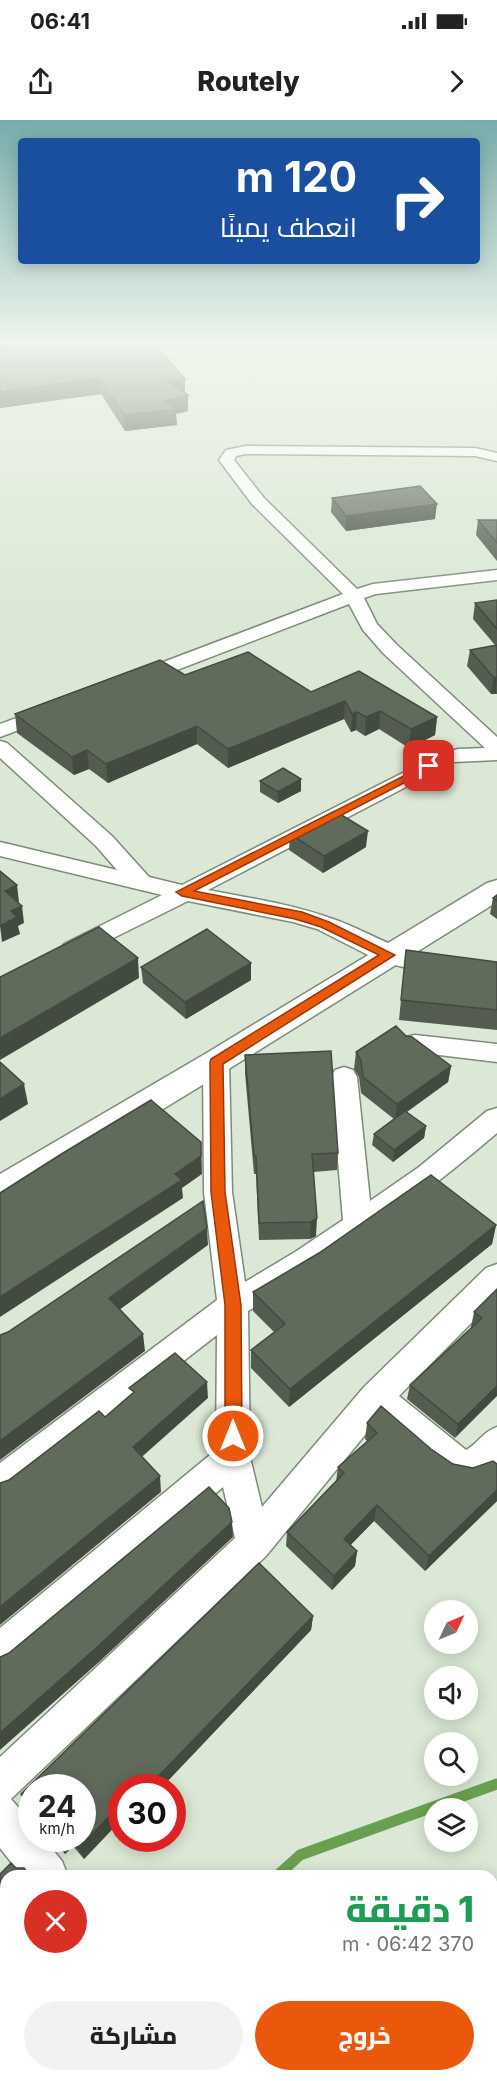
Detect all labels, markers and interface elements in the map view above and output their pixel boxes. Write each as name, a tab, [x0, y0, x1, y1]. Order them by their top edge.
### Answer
text: 06:41	[30, 8, 90, 34]
icon: share	[24, 65, 57, 98]
text: Routely	[197, 65, 300, 98]
icon: forward	[440, 65, 473, 98]
text: 120 m	[236, 151, 357, 202]
icon: right	[378, 162, 456, 240]
text: انعطف يمينًا	[220, 211, 357, 244]
pin	[403, 740, 454, 791]
icon: arrive	[412, 749, 445, 782]
position arrow	[201, 1404, 265, 1468]
north arrow	[424, 1600, 478, 1654]
map controls	[424, 1600, 478, 1852]
button: sound	[424, 1666, 478, 1720]
button: search	[424, 1732, 478, 1786]
speed limit sign: 30	[108, 1774, 186, 1852]
text: 24	[38, 1788, 76, 1824]
button: layers	[424, 1798, 478, 1852]
text: km/h	[39, 1819, 75, 1838]
text: 1 دقيقة	[346, 1887, 474, 1931]
button: close	[24, 1890, 87, 1953]
text: 370 m · 06:42	[342, 1932, 474, 1956]
button: مشاركة	[24, 2001, 243, 2070]
button: خروج	[255, 2001, 474, 2070]

